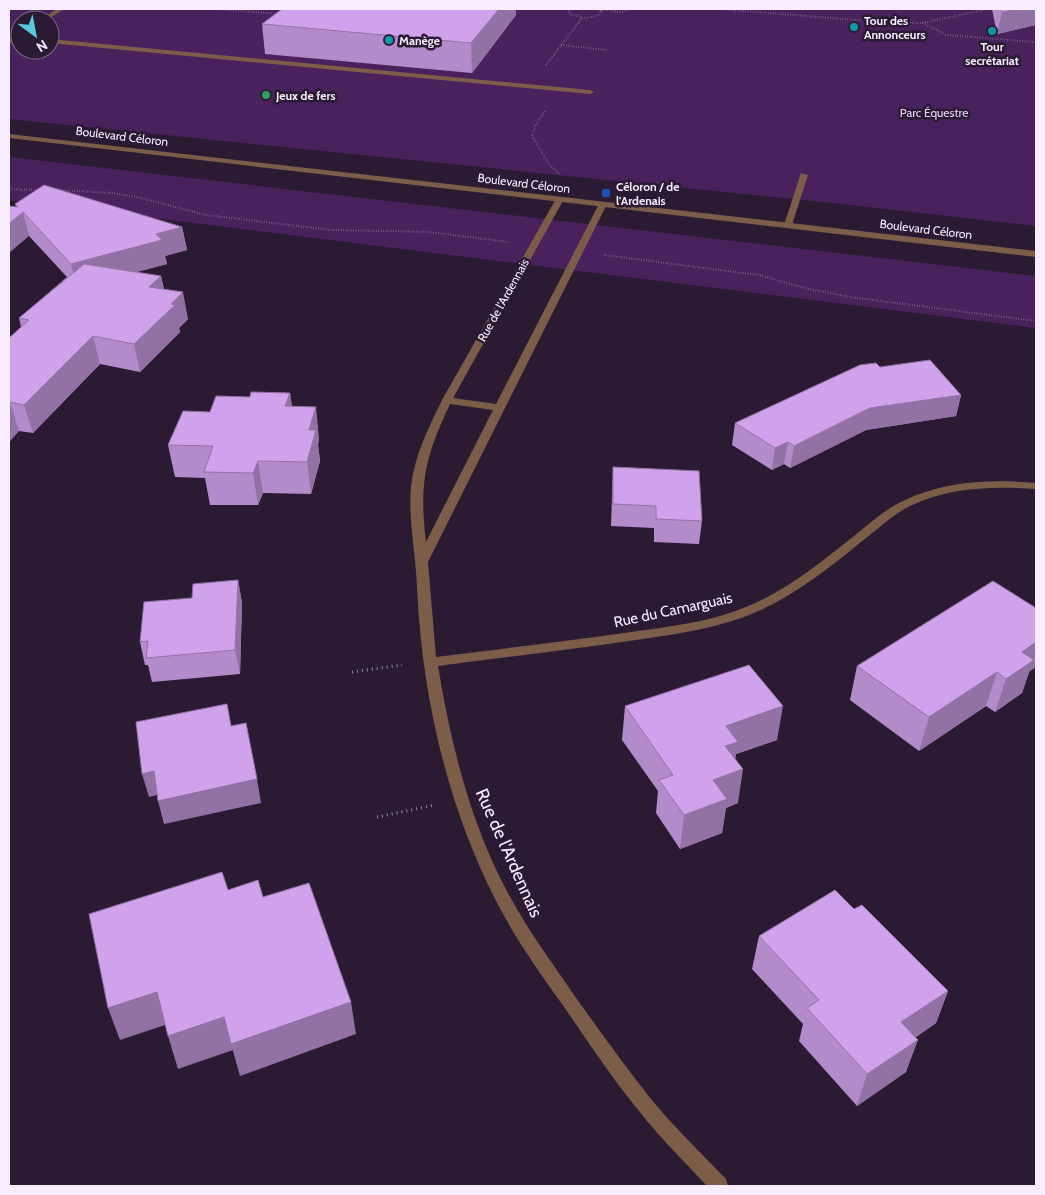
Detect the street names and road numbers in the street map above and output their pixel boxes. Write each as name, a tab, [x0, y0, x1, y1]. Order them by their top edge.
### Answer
street label: Boulevard Céloron	[75, 123, 169, 149]
street label: Boulevard Céloron	[477, 170, 571, 196]
street label: Boulevard Céloron	[879, 216, 973, 242]
street label: Rue de l'Ardennais	[474, 256, 532, 344]
street label: Rue du Camarguais	[612, 589, 734, 631]
street label: Rue de l'Ardennais	[471, 785, 547, 921]

